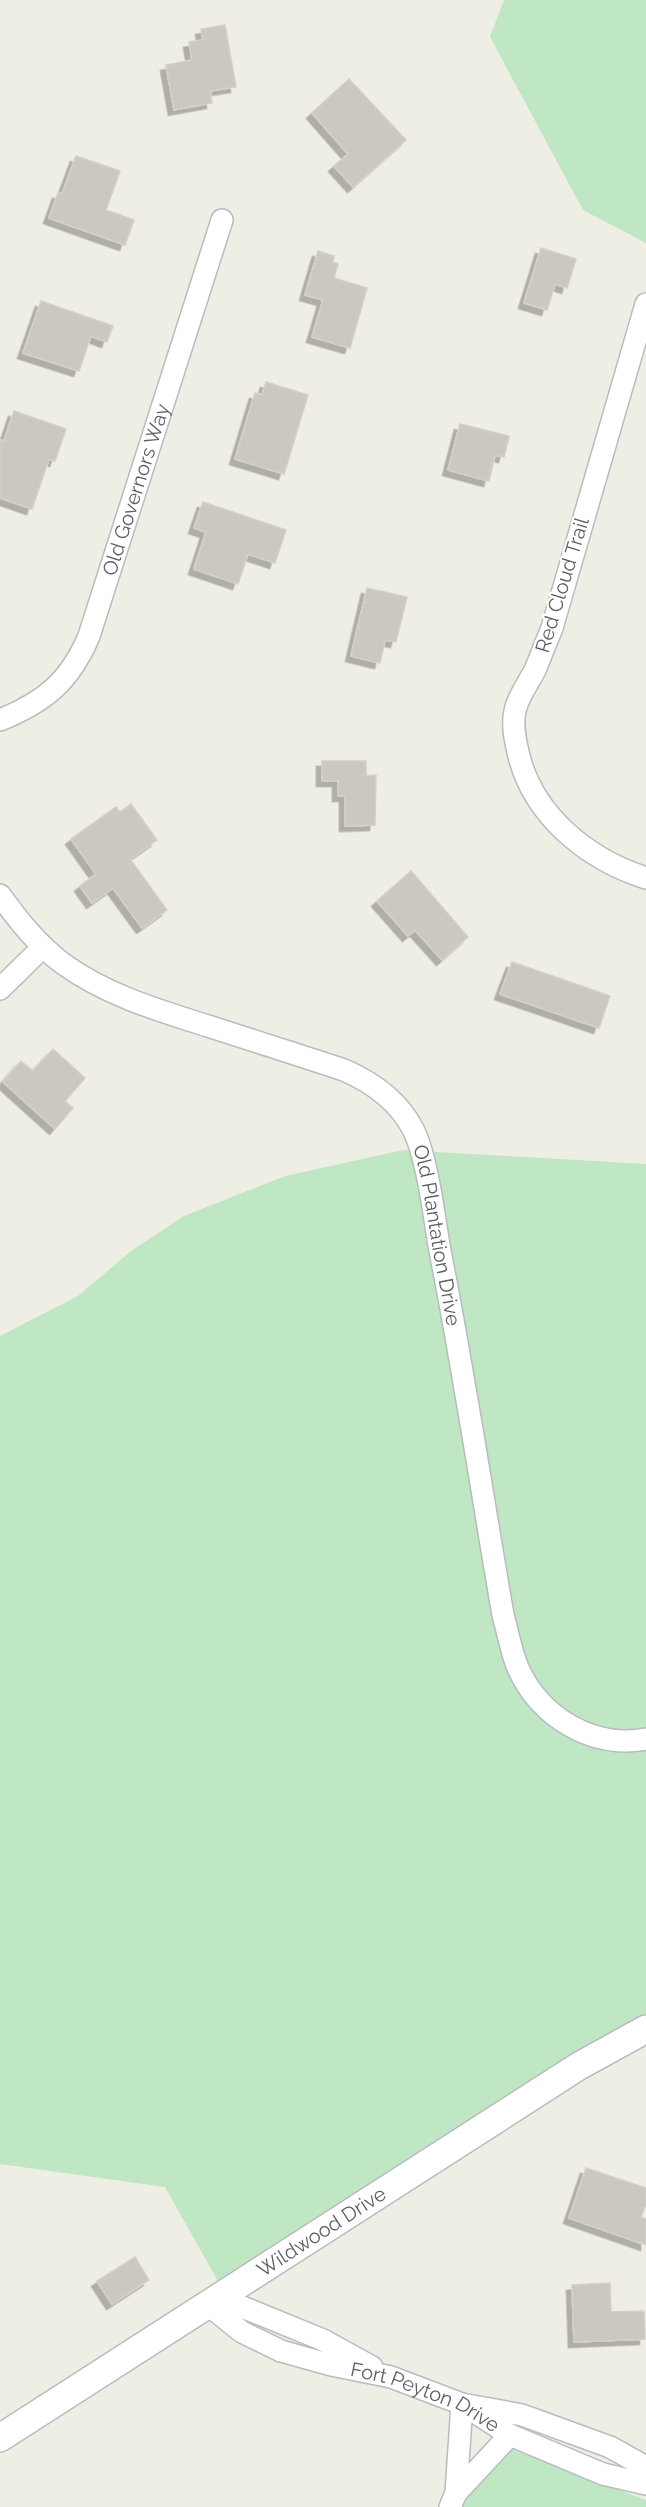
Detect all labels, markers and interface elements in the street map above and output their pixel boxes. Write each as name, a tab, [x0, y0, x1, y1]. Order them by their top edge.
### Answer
street label: Old Governors Way	[97, 401, 175, 579]
street label: Red Cloud Trail	[530, 514, 594, 655]
street label: Old Plantation Drive	[408, 1142, 466, 1328]
street label: Wildwood Drive	[253, 2181, 390, 2282]
street label: Fort Peyton Drive	[348, 2357, 504, 2437]

